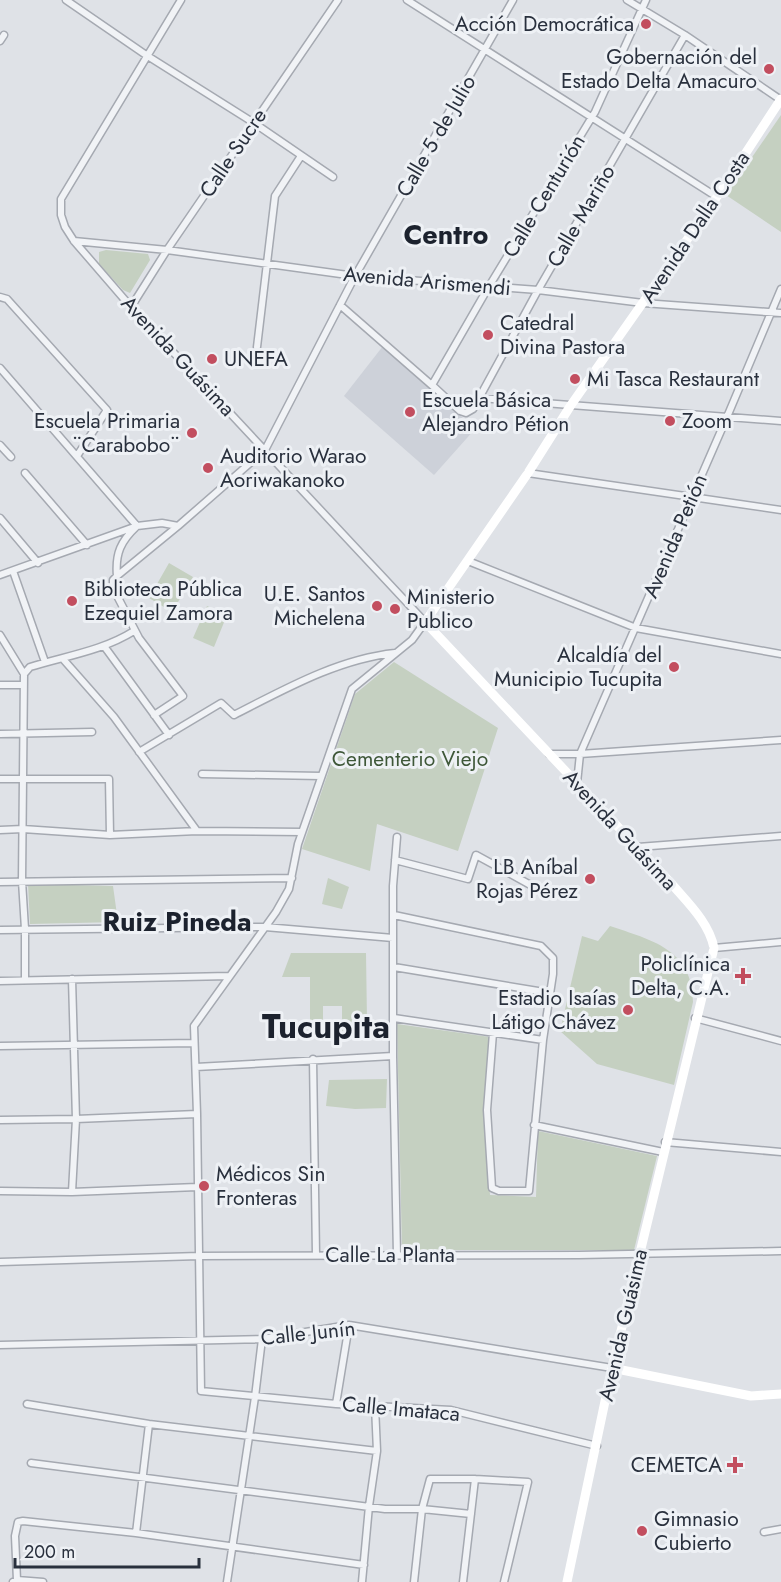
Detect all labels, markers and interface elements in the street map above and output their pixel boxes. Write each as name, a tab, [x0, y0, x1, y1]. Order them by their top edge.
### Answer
place label: Acción Democrática	[455, 9, 634, 39]
marker: Acción Democrática	[639, 17, 653, 31]
place label: Gobernación del Estado Delta Amacuro	[561, 42, 757, 96]
marker: Gobernación del Estado Delta Amacuro	[762, 62, 776, 76]
street label: Calle 5 de Julio	[389, 69, 483, 203]
street label: Calle Sucre	[192, 102, 274, 203]
street label: Calle Centurión	[495, 129, 593, 263]
street label: Avenida Dalla Costa	[633, 145, 757, 309]
street label: Calle Mariño	[540, 159, 622, 273]
district label: Centro	[403, 215, 489, 254]
street label: Avenida Arismendi	[342, 259, 512, 303]
street label: Avenida Guásima	[114, 289, 242, 423]
place label: Catedral Divina Pastora	[500, 308, 625, 362]
marker: Catedral Divina Pastora	[481, 328, 495, 342]
place label: UNEFA	[224, 344, 288, 374]
marker: UNEFA	[205, 352, 219, 366]
place label: Mi Tasca Restaurant	[587, 364, 759, 394]
marker: Mi Tasca Restaurant	[568, 372, 582, 386]
place label: Escuela Básica Alejandro Pétion	[422, 385, 569, 439]
marker: Escuela Básica Alejandro Pétion	[403, 405, 417, 419]
place label: Escuela Primaria ¨Carabobo¨	[34, 406, 180, 460]
place label: Zoom	[682, 406, 732, 436]
marker: Zoom	[663, 414, 677, 428]
marker: Escuela Primaria ¨Carabobo¨	[185, 426, 199, 440]
place label: Auditorio Warao Aoriwakanoko	[220, 441, 366, 495]
marker: Auditorio Warao Aoriwakanoko	[201, 461, 215, 475]
street label: Avenida Petión	[635, 469, 715, 603]
place label: Biblioteca Pública Ezequiel Zamora	[84, 574, 242, 628]
place label: U.E. Santos Michelena	[264, 579, 365, 633]
place label: Ministerio Publico	[407, 582, 494, 636]
marker: Biblioteca Pública Ezequiel Zamora	[65, 594, 79, 608]
marker: U.E. Santos Michelena	[370, 599, 384, 613]
marker: Ministerio Publico	[388, 602, 402, 616]
place label: Alcaldía del Municipio Tucupita	[494, 640, 662, 694]
marker: Alcaldía del Municipio Tucupita	[667, 660, 681, 674]
park label: Cementerio Viejo	[332, 744, 488, 774]
street label: Avenida Guásima	[556, 763, 684, 897]
place label: LB Aníbal Rojas Pérez	[476, 852, 578, 906]
marker: LB Aníbal Rojas Pérez	[583, 872, 597, 886]
district label: Ruiz Pineda	[102, 902, 252, 941]
place label: Policlínica Delta, C.A.	[631, 949, 730, 1003]
marker: Policlínica Delta, C.A.	[734, 967, 752, 985]
place label: Estadio Isaías Látigo Chávez	[492, 983, 616, 1037]
district label: Tucupita	[262, 1003, 390, 1050]
marker: Estadio Isaías Látigo Chávez	[621, 1003, 635, 1017]
place label: Médicos Sin Fronteras	[216, 1159, 326, 1213]
marker: Médicos Sin Fronteras	[197, 1179, 211, 1193]
street label: Calle La Planta	[325, 1240, 455, 1270]
street label: Avenida Guásima	[591, 1246, 655, 1404]
street label: Calle Junín	[259, 1313, 357, 1353]
street label: Calle Imataca	[341, 1389, 461, 1429]
place label: CEMETCA	[631, 1450, 722, 1480]
marker: CEMETCA	[726, 1456, 744, 1474]
place label: Gimnasio Cubierto	[654, 1504, 739, 1558]
marker: Gimnasio Cubierto	[635, 1524, 649, 1538]
scale bar	[15, 1531, 200, 1569]
text: 200 m	[24, 1539, 75, 1565]

